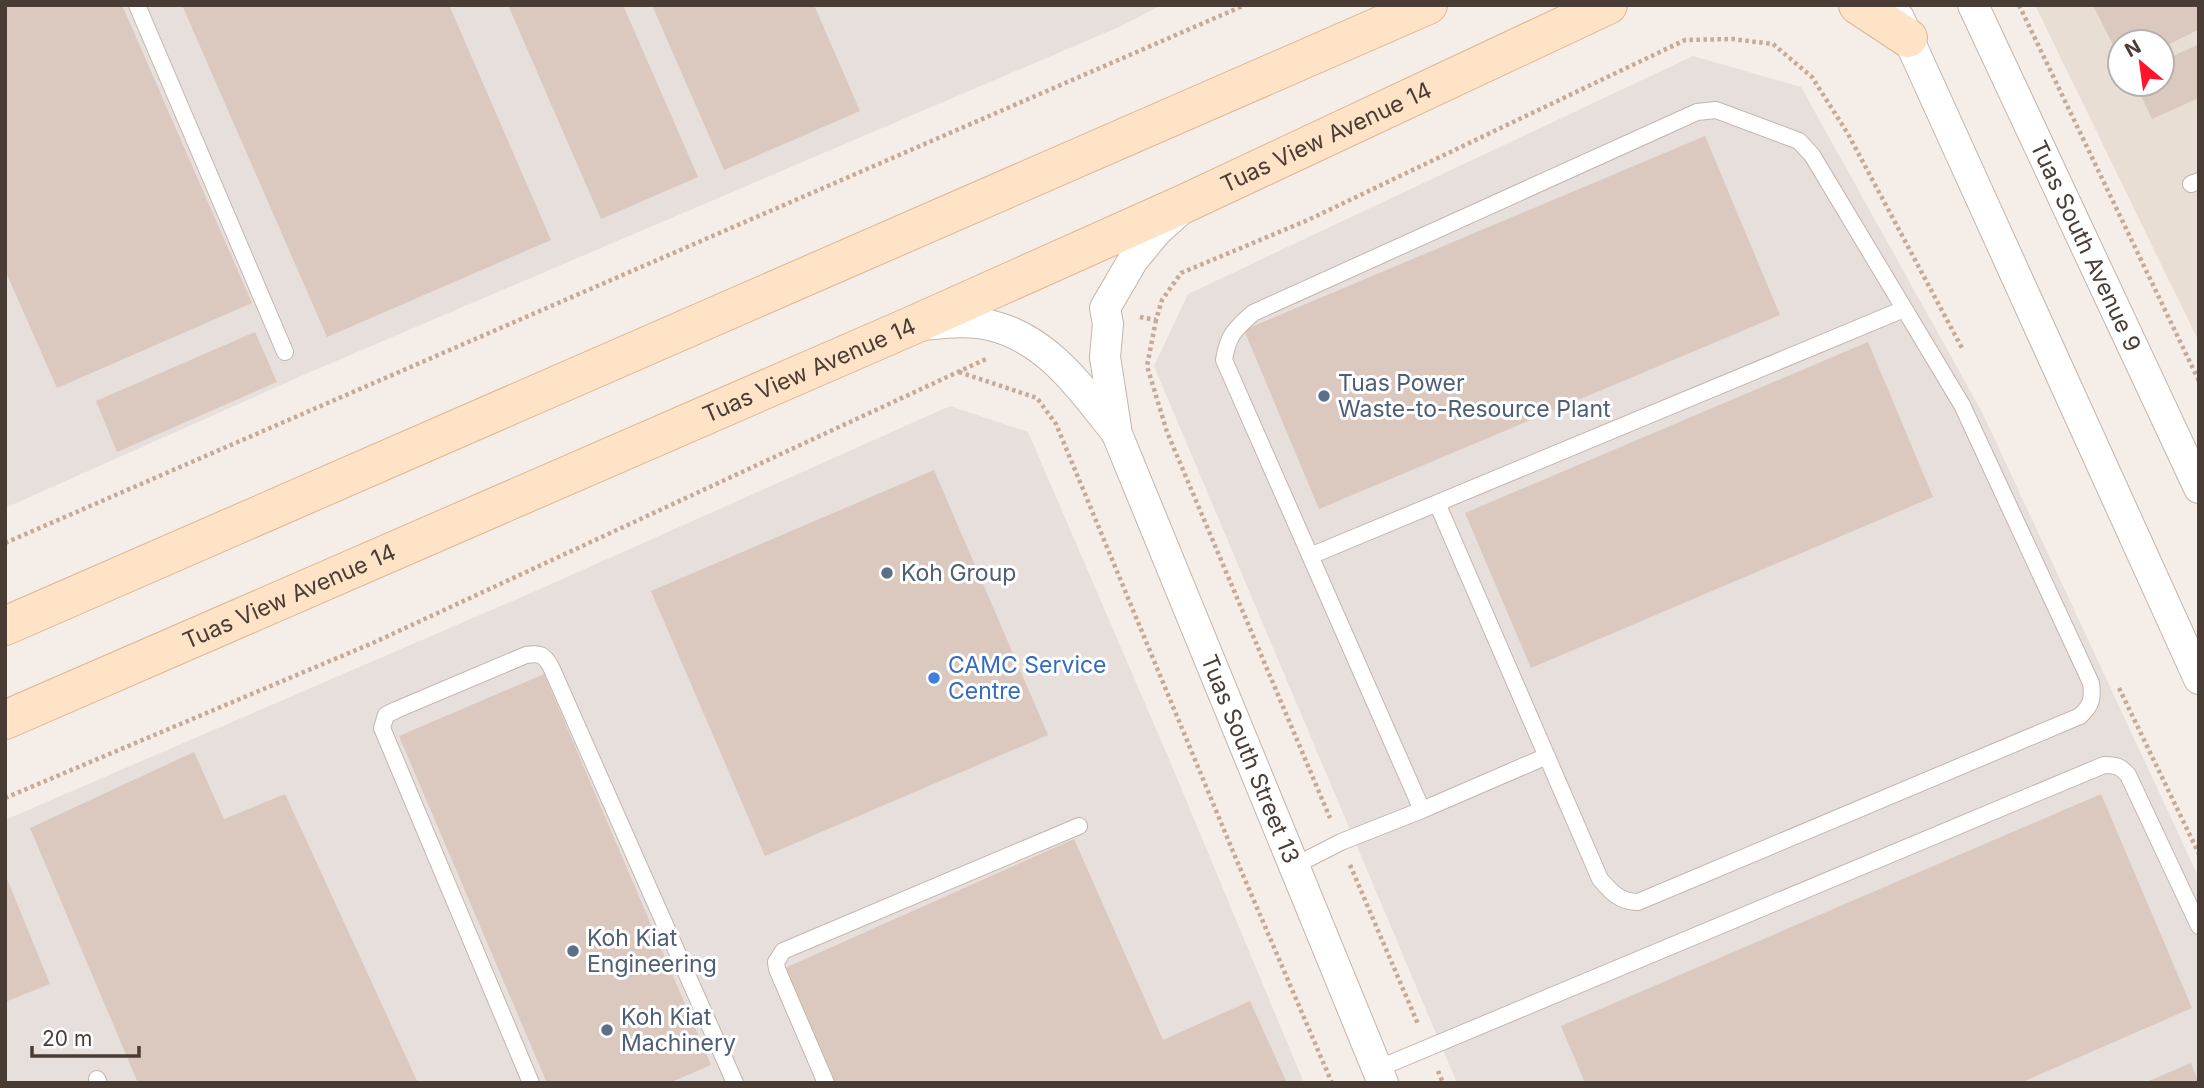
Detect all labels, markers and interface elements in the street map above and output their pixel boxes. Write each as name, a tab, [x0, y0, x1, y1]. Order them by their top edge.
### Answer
north arrow	[2106, 28, 2176, 98]
text: N	[2121, 35, 2145, 62]
street label: Tuas View Avenue 14	[1216, 76, 1436, 199]
street label: Tuas South Avenue 9	[2024, 136, 2147, 356]
street label: Tuas View Avenue 14	[698, 312, 920, 429]
place label: Tuas Power Waste-to-Resource Plant	[1338, 369, 1611, 423]
marker: Tuas Power Waste-to-Resource Plant	[1316, 388, 1332, 404]
street label: Tuas View Avenue 14	[178, 538, 400, 655]
place label: Koh Group	[901, 559, 1016, 587]
marker: Koh Group	[879, 565, 895, 581]
street label: Tuas South Street 13	[1195, 650, 1305, 867]
place label: CAMC Service Centre	[948, 651, 1107, 705]
marker: CAMC Service Centre	[926, 670, 942, 686]
place label: Koh Kiat Engineering	[587, 924, 717, 978]
marker: Koh Kiat Engineering	[565, 943, 581, 959]
place label: Koh Kiat Machinery	[621, 1003, 736, 1057]
scale bar	[32, 1014, 138, 1058]
marker: Koh Kiat Machinery	[599, 1022, 615, 1038]
text: 20 m	[42, 1026, 92, 1051]

